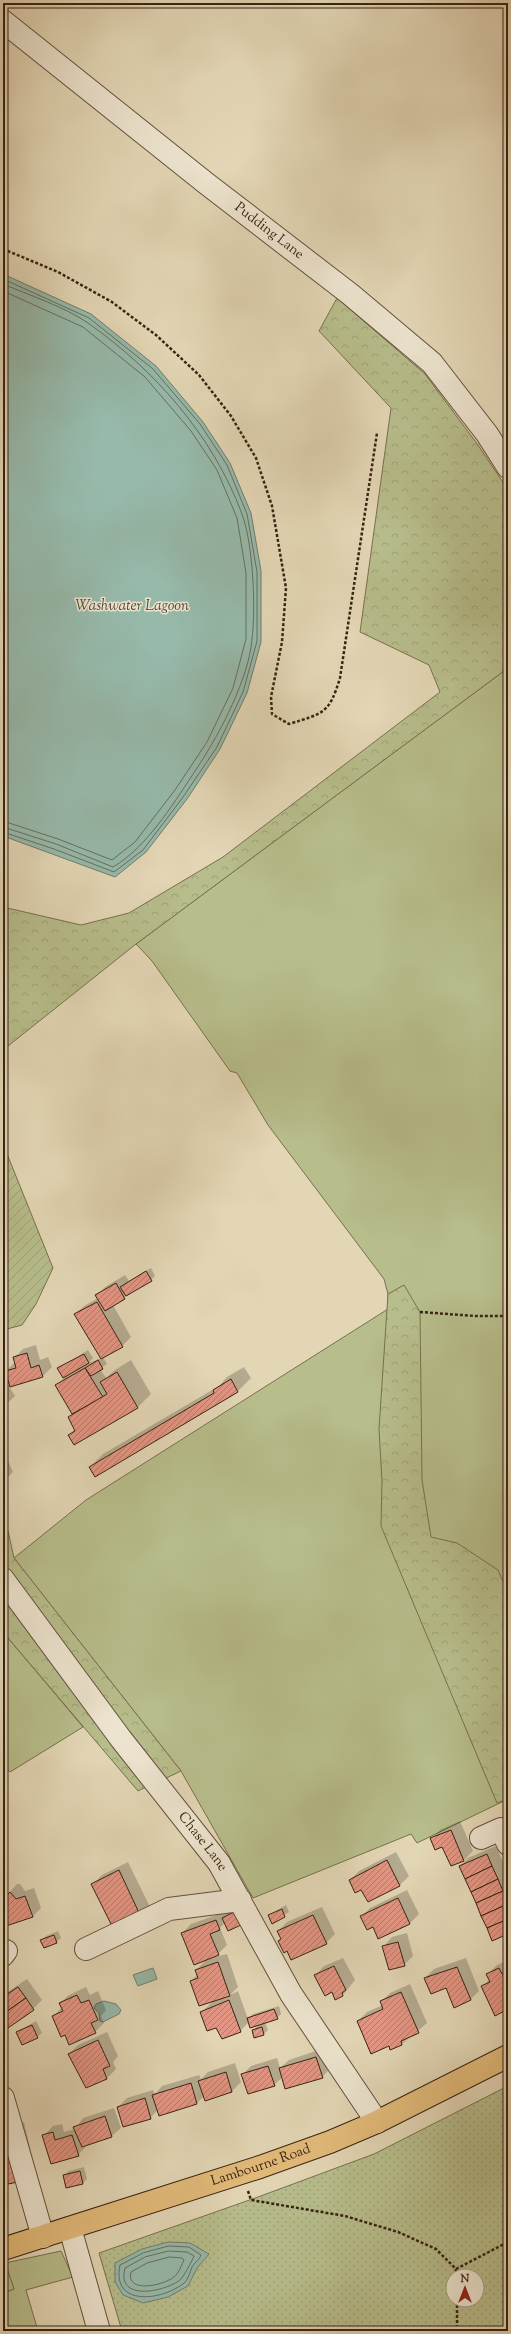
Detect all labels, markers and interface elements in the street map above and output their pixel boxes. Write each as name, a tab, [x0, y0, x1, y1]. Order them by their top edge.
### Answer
street label: Pudding Lane	[230, 198, 308, 265]
water label: Washwater Lagoon	[75, 596, 189, 617]
street label: Chase Lane	[173, 1808, 232, 1875]
street label: Lambourne Road	[208, 2140, 314, 2192]
north arrow	[445, 2268, 485, 2308]
text: N	[460, 2271, 470, 2287]

